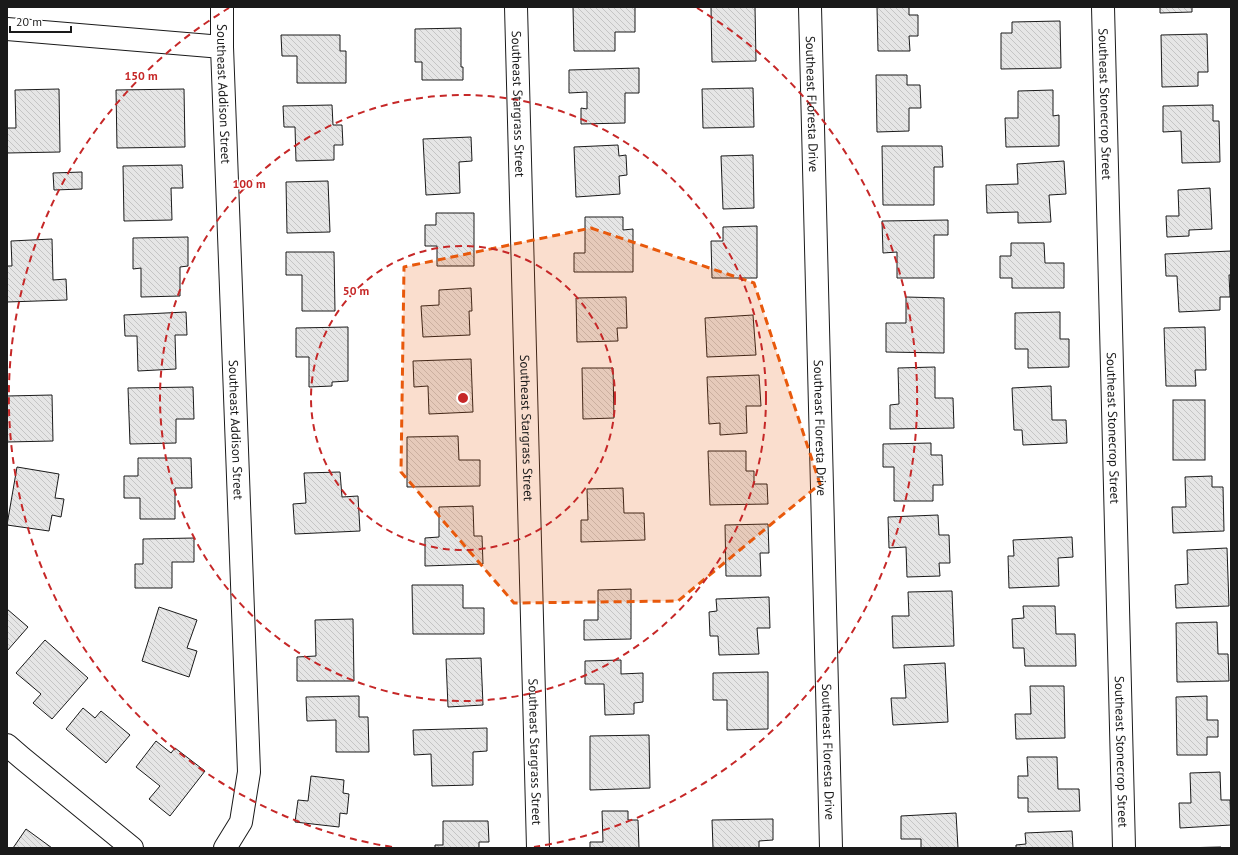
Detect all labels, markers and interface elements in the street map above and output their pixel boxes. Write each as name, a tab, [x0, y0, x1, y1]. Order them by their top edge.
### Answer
scale bar	[10, 8, 71, 34]
text: 20 m	[16, 14, 42, 29]
street label: Southeast Addison Street	[213, 24, 235, 165]
street label: Southeast Stonecrop Street	[1095, 28, 1116, 181]
street label: Southeast Stargrass Street	[508, 30, 529, 178]
street label: Southeast Floresta Drive	[802, 36, 823, 172]
text: 150 m	[124, 68, 158, 83]
text: 100 m	[232, 176, 266, 191]
text: 50 m	[343, 283, 369, 298]
street label: Southeast Stonecrop Street	[1103, 352, 1124, 504]
street label: Southeast Stargrass Street	[517, 354, 537, 502]
street label: Southeast Floresta Drive	[810, 359, 831, 496]
street label: Southeast Addison Street	[225, 360, 247, 501]
centre of rings	[456, 391, 470, 405]
street label: Southeast Stonecrop Street	[1111, 676, 1132, 828]
street label: Southeast Stargrass Street	[525, 678, 546, 826]
street label: Southeast Floresta Drive	[818, 683, 839, 820]

